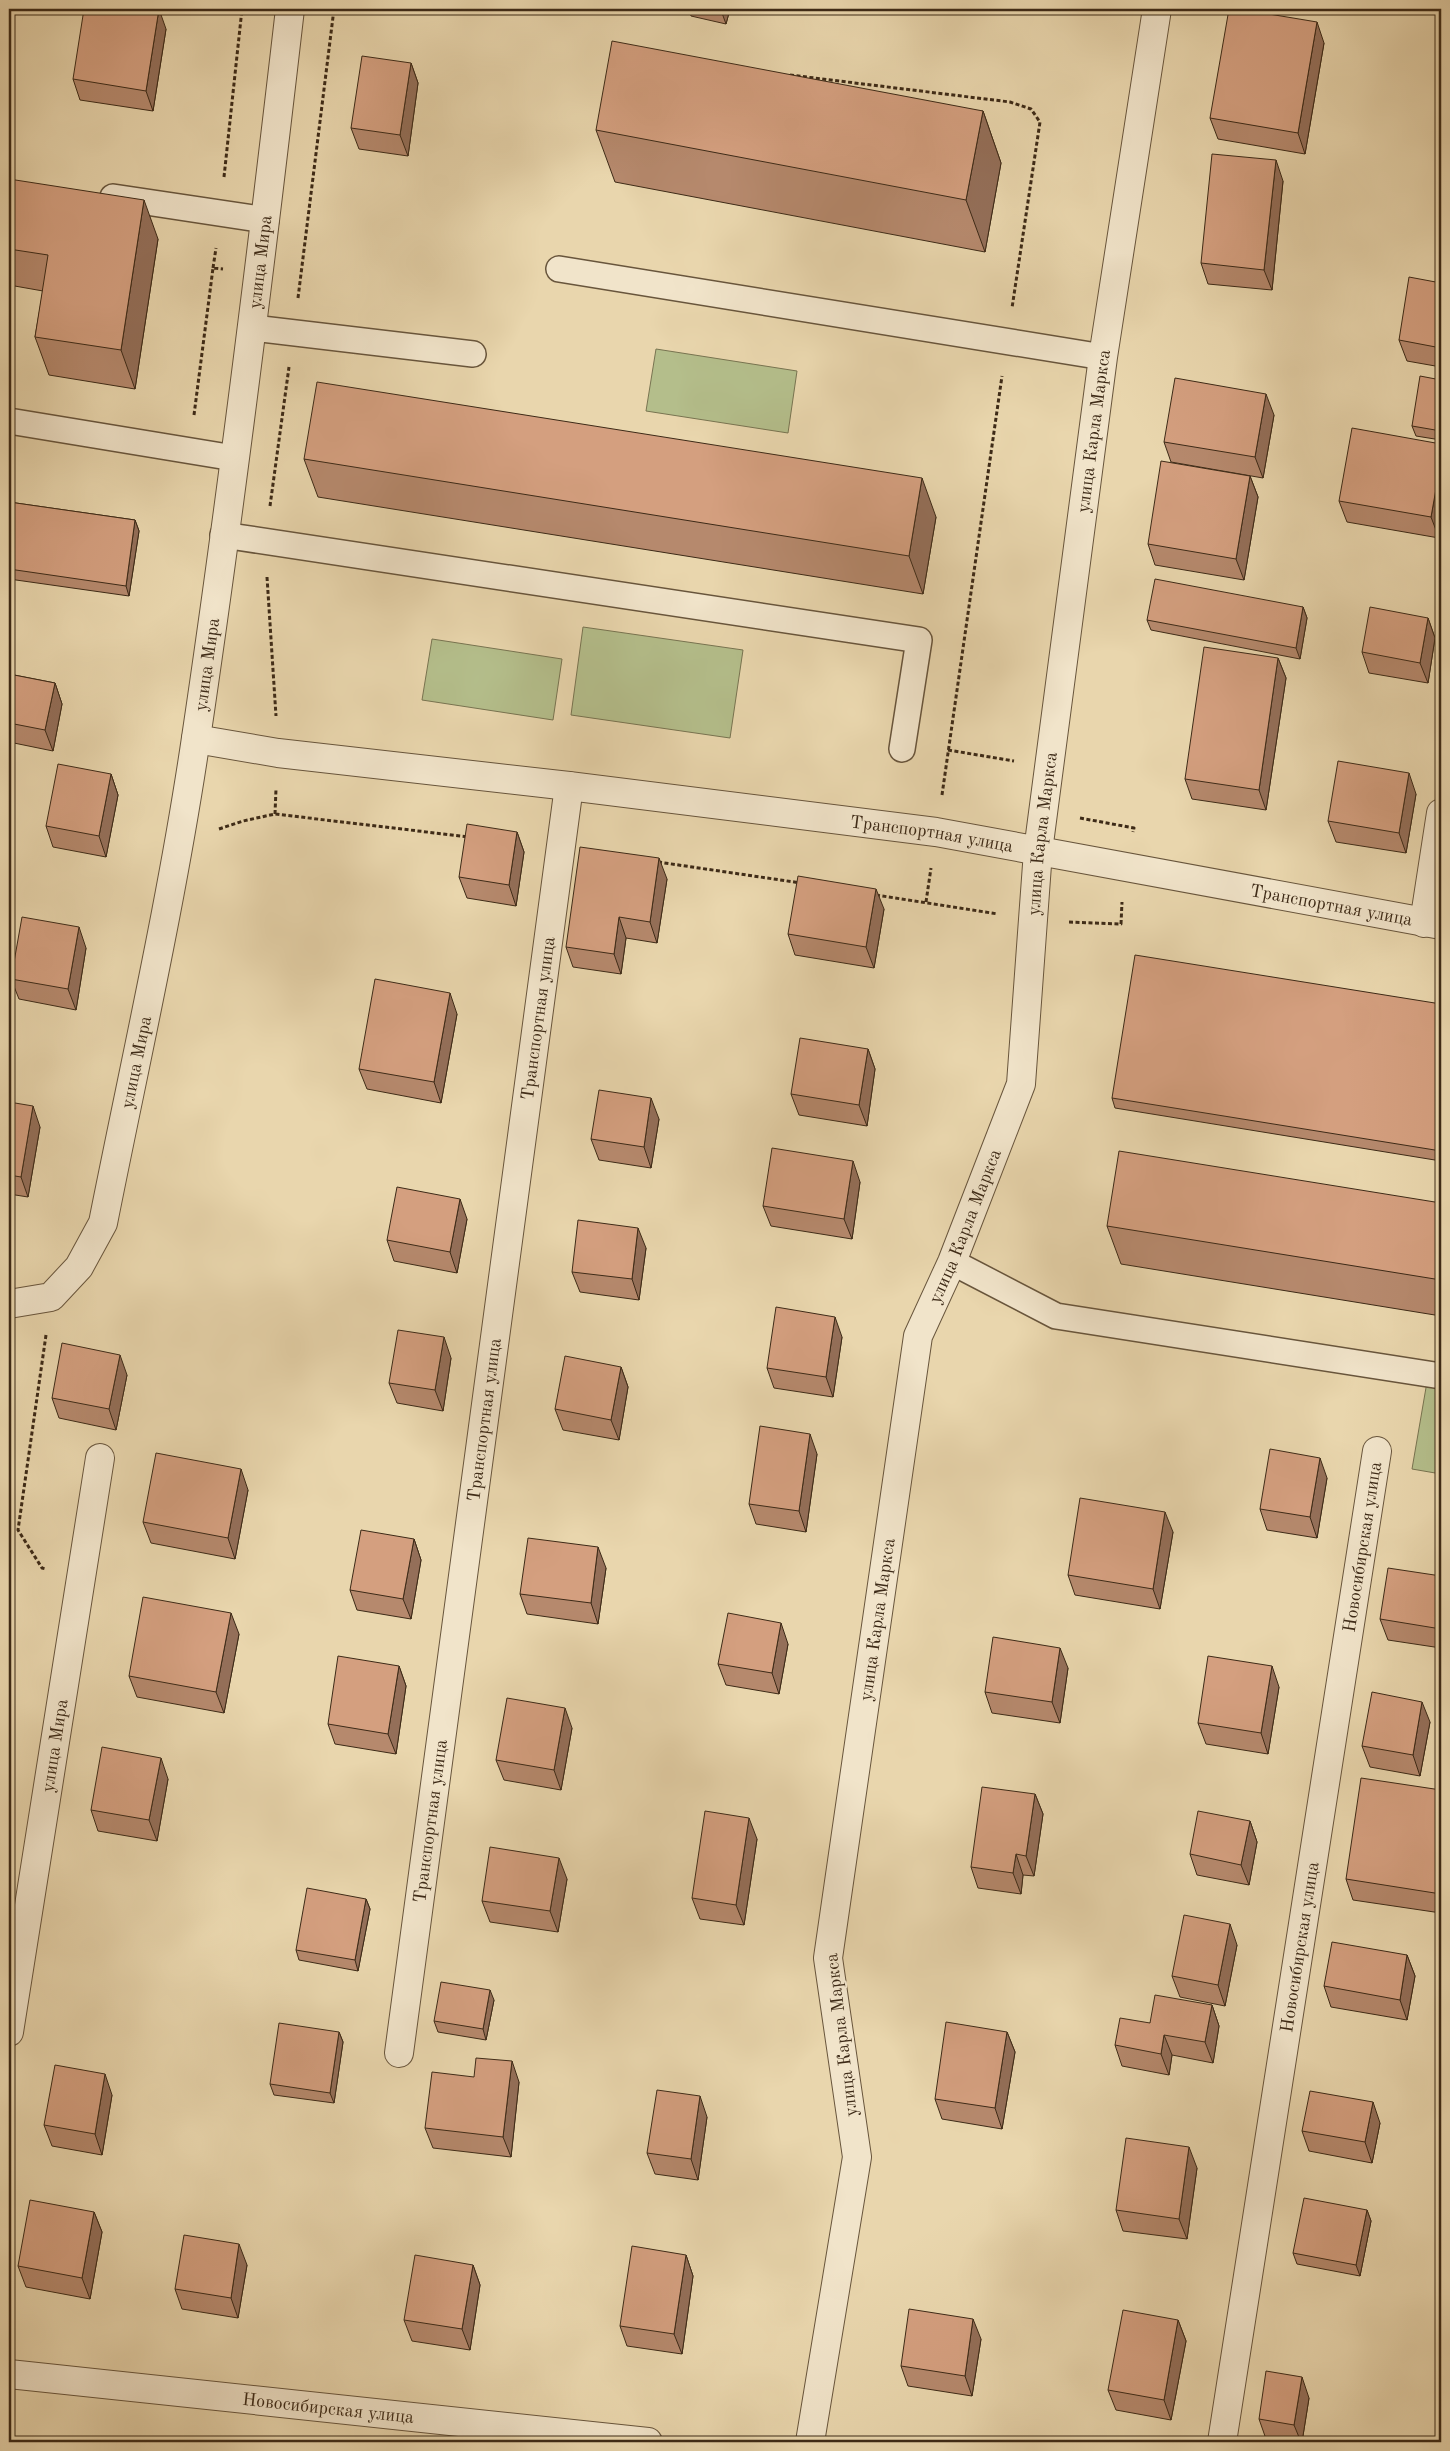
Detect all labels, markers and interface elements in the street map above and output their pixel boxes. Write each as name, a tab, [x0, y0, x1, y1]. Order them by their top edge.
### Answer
street label: улица Мира	[246, 214, 276, 310]
street label: улица Карла Маркса	[1075, 348, 1114, 514]
street label: улица Мира	[192, 617, 223, 712]
street label: улица Карла Маркса	[1025, 751, 1061, 916]
street label: Транспортная улица	[849, 813, 1015, 856]
street label: Транспортная улица	[1249, 882, 1414, 930]
street label: Транспортная улица	[519, 935, 559, 1101]
street label: улица Мира	[119, 1014, 155, 1110]
street label: улица Карла Маркса	[926, 1147, 1005, 1306]
street label: Транспортная улица	[465, 1337, 505, 1503]
street label: Новосибирская улица	[1341, 1460, 1385, 1634]
street label: улица Карла Маркса	[857, 1537, 899, 1702]
street label: улица Мира	[39, 1698, 72, 1794]
street label: Транспортная улица	[411, 1738, 451, 1904]
street label: Новосибирская улица	[1278, 1860, 1323, 2034]
street label: улица Карла Маркса	[823, 1952, 861, 2118]
street label: Новосибирская улица	[241, 2391, 415, 2427]

